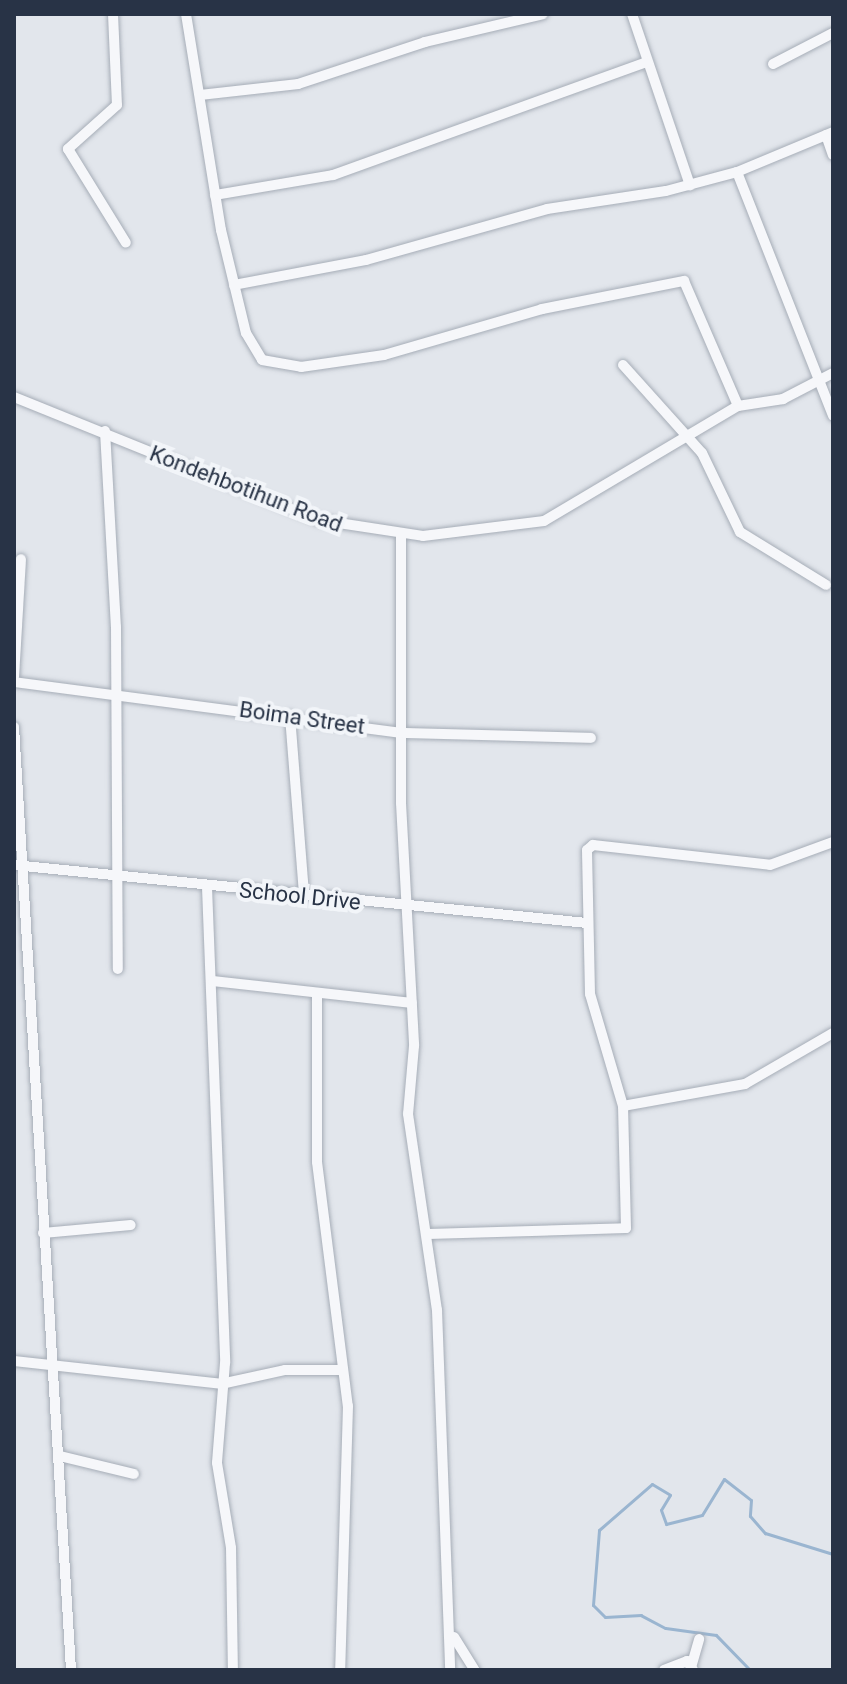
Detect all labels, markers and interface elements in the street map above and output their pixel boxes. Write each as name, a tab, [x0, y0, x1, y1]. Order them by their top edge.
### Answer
street label: Kondehbotihun Road	[146, 440, 346, 538]
street label: Boima Street	[238, 696, 366, 740]
street label: School Drive	[238, 876, 362, 916]

